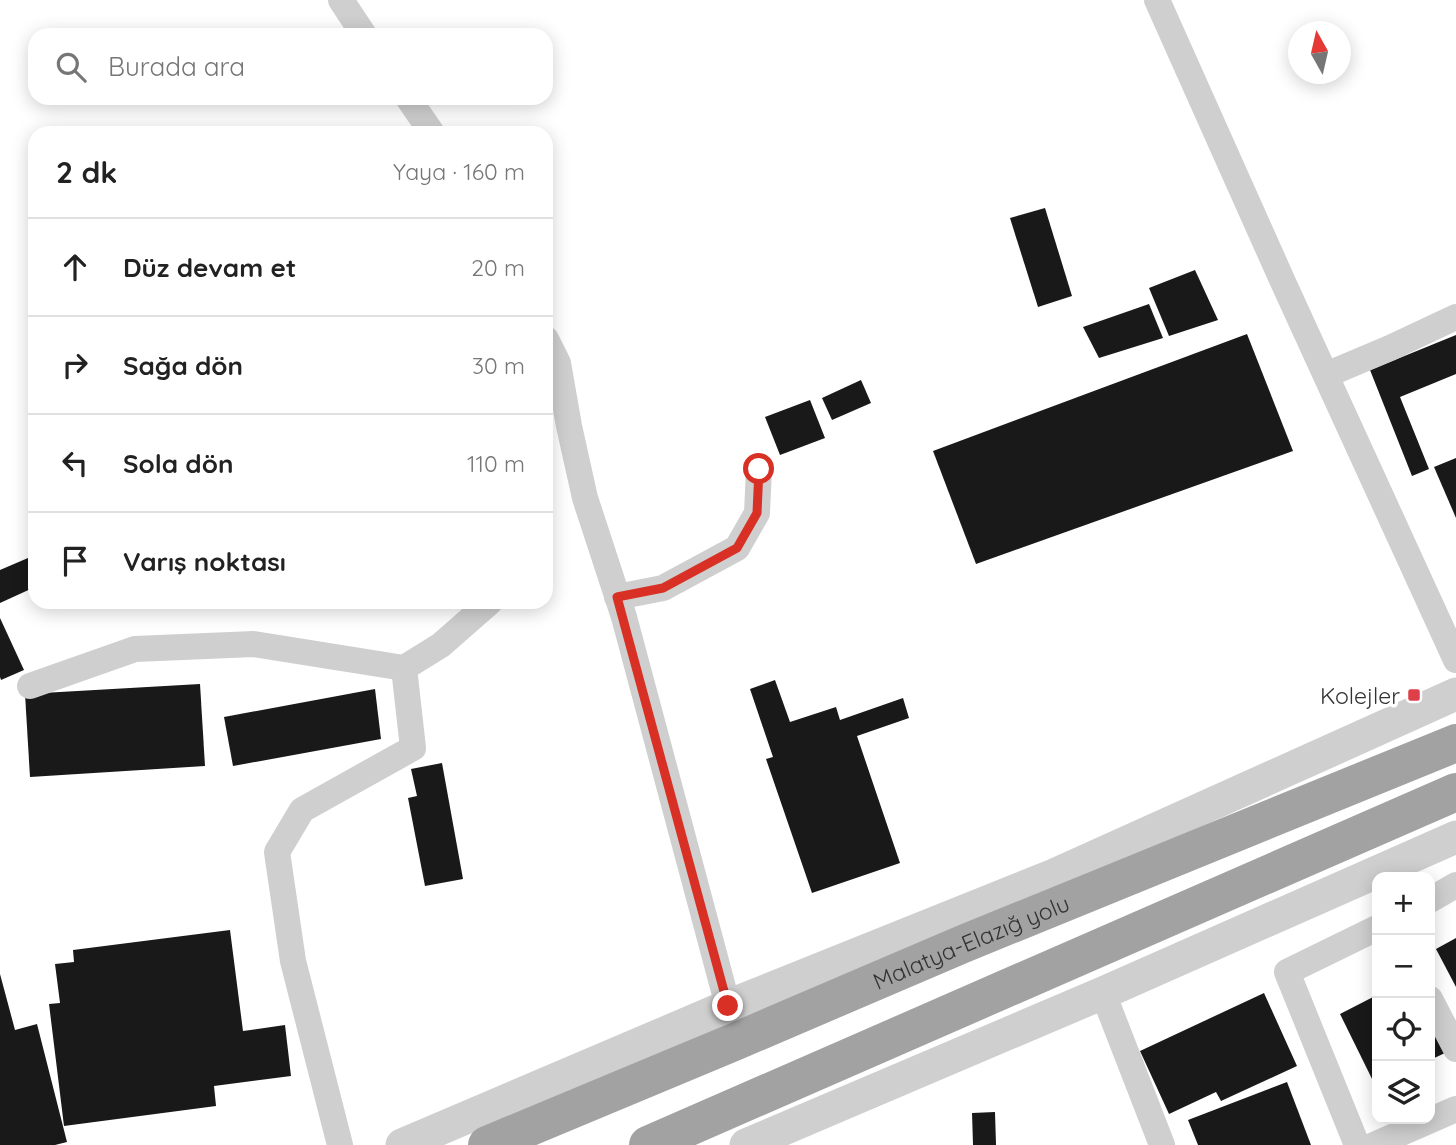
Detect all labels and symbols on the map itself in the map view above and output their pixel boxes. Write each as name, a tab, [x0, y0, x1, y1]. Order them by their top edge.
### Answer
north arrow	[1288, 21, 1351, 84]
route start	[743, 453, 774, 484]
place label: Kolejler	[1320, 681, 1400, 710]
marker: Kolejler	[1406, 687, 1422, 703]
street label: Malatya-Elazığ yolu	[868, 888, 1073, 995]
route end	[712, 990, 743, 1021]

